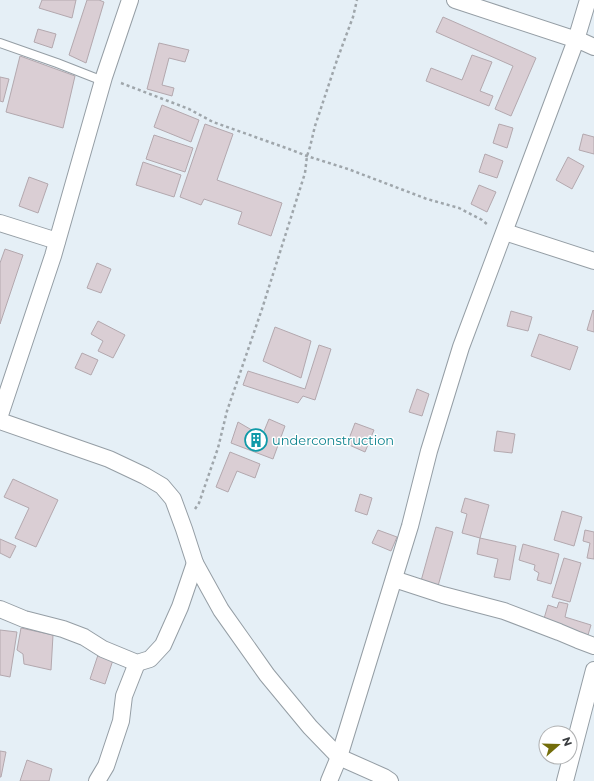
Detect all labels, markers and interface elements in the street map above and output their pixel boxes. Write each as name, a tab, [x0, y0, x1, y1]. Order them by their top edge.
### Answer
building icon: underconstruction	[243, 427, 269, 453]
place label: underconstruction	[272, 432, 394, 448]
north arrow	[538, 725, 578, 765]
text: N	[559, 735, 575, 748]

